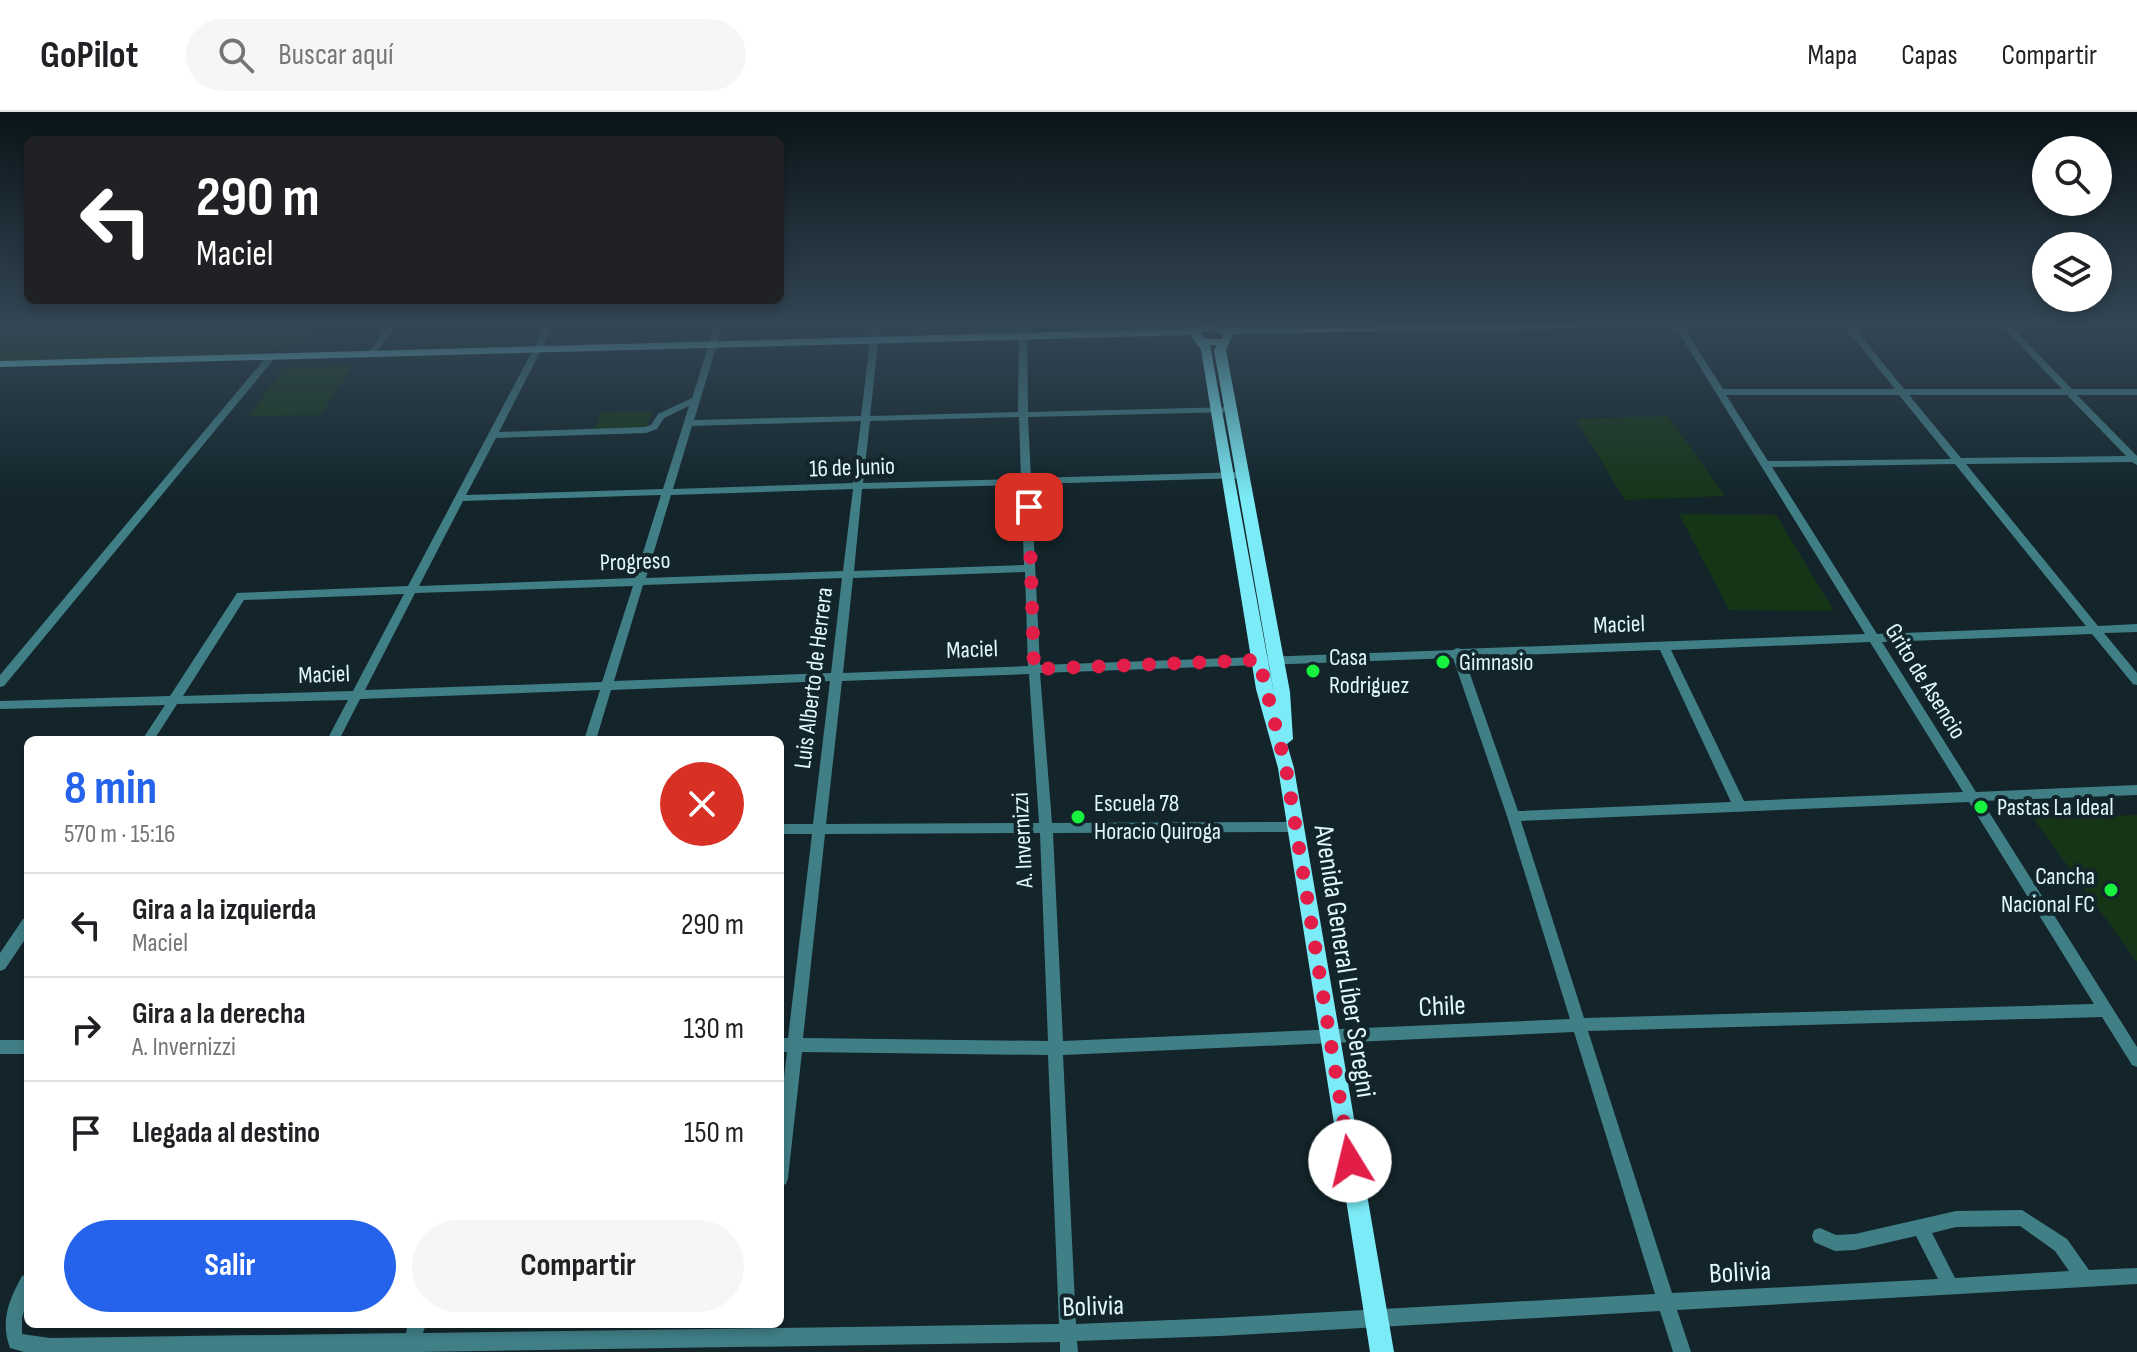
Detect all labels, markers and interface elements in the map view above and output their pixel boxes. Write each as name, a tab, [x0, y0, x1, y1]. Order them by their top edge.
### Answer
search box	[186, 19, 746, 91]
text: GoPilot	[40, 33, 138, 78]
icon: search	[214, 33, 258, 77]
text: Buscar aquí	[278, 37, 394, 73]
text: Mapa	[1808, 39, 1857, 72]
text: Capas	[1901, 39, 1958, 72]
text: Compartir	[2002, 39, 2097, 72]
map controls	[2032, 136, 2112, 312]
button: search	[2032, 136, 2112, 216]
text: 290 m	[196, 165, 320, 232]
icon: left	[64, 168, 168, 272]
button: layers	[2032, 232, 2112, 312]
text: Maciel	[196, 233, 274, 276]
street label: 16 de Junio	[809, 452, 895, 483]
pin	[995, 473, 1063, 541]
icon: arrive	[1007, 485, 1051, 529]
street label: Progreso	[599, 546, 671, 577]
street label: Luis Alberto de Herrera	[788, 586, 839, 770]
street label: Maciel	[1593, 609, 1645, 640]
street label: Grito de Asencio	[1879, 618, 1972, 744]
street label: Maciel	[946, 634, 998, 665]
place label: Casa Rodriguez	[1329, 643, 1409, 700]
place label: Gimnasio	[1459, 648, 1533, 677]
marker: Gimnasio	[1434, 653, 1452, 671]
street label: Maciel	[298, 659, 350, 690]
marker: Casa Rodriguez	[1304, 662, 1322, 680]
text: 8 min	[64, 760, 157, 817]
button: close	[660, 762, 744, 846]
place label: Escuela 78 Horacio Quiroga	[1094, 789, 1221, 846]
street label: A. Invernizzi	[1006, 791, 1040, 890]
place label: Pastas La Ideal	[1997, 793, 2114, 822]
marker: Pastas La Ideal	[1972, 798, 1990, 816]
marker: Escuela 78 Horacio Quiroga	[1069, 808, 1087, 826]
text: 570 m · 15:16	[64, 819, 175, 850]
street label: Avenida General Líber Seregni	[1307, 822, 1382, 1100]
place label: Cancha Nacional FC	[2001, 862, 2095, 919]
marker: Cancha Nacional FC	[2102, 881, 2120, 899]
text: Gira a la izquierda	[132, 892, 316, 928]
icon: left	[64, 903, 108, 947]
text: 290 m	[681, 907, 744, 943]
text: Maciel	[132, 928, 188, 959]
street label: Chile	[1418, 989, 1467, 1024]
text: Gira a la derecha	[132, 996, 306, 1032]
icon: right	[64, 1007, 108, 1051]
text: 130 m	[684, 1011, 744, 1047]
text: A. Invernizzi	[132, 1032, 236, 1063]
icon: arrive	[64, 1111, 108, 1155]
text: Llegada al destino	[132, 1115, 320, 1151]
text: 150 m	[684, 1115, 744, 1151]
position arrow	[1308, 1119, 1392, 1203]
button: Salir	[64, 1220, 396, 1312]
button: Compartir	[412, 1220, 744, 1312]
street label: Bolivia	[1708, 1254, 1772, 1291]
street label: Bolivia	[1062, 1289, 1125, 1324]

